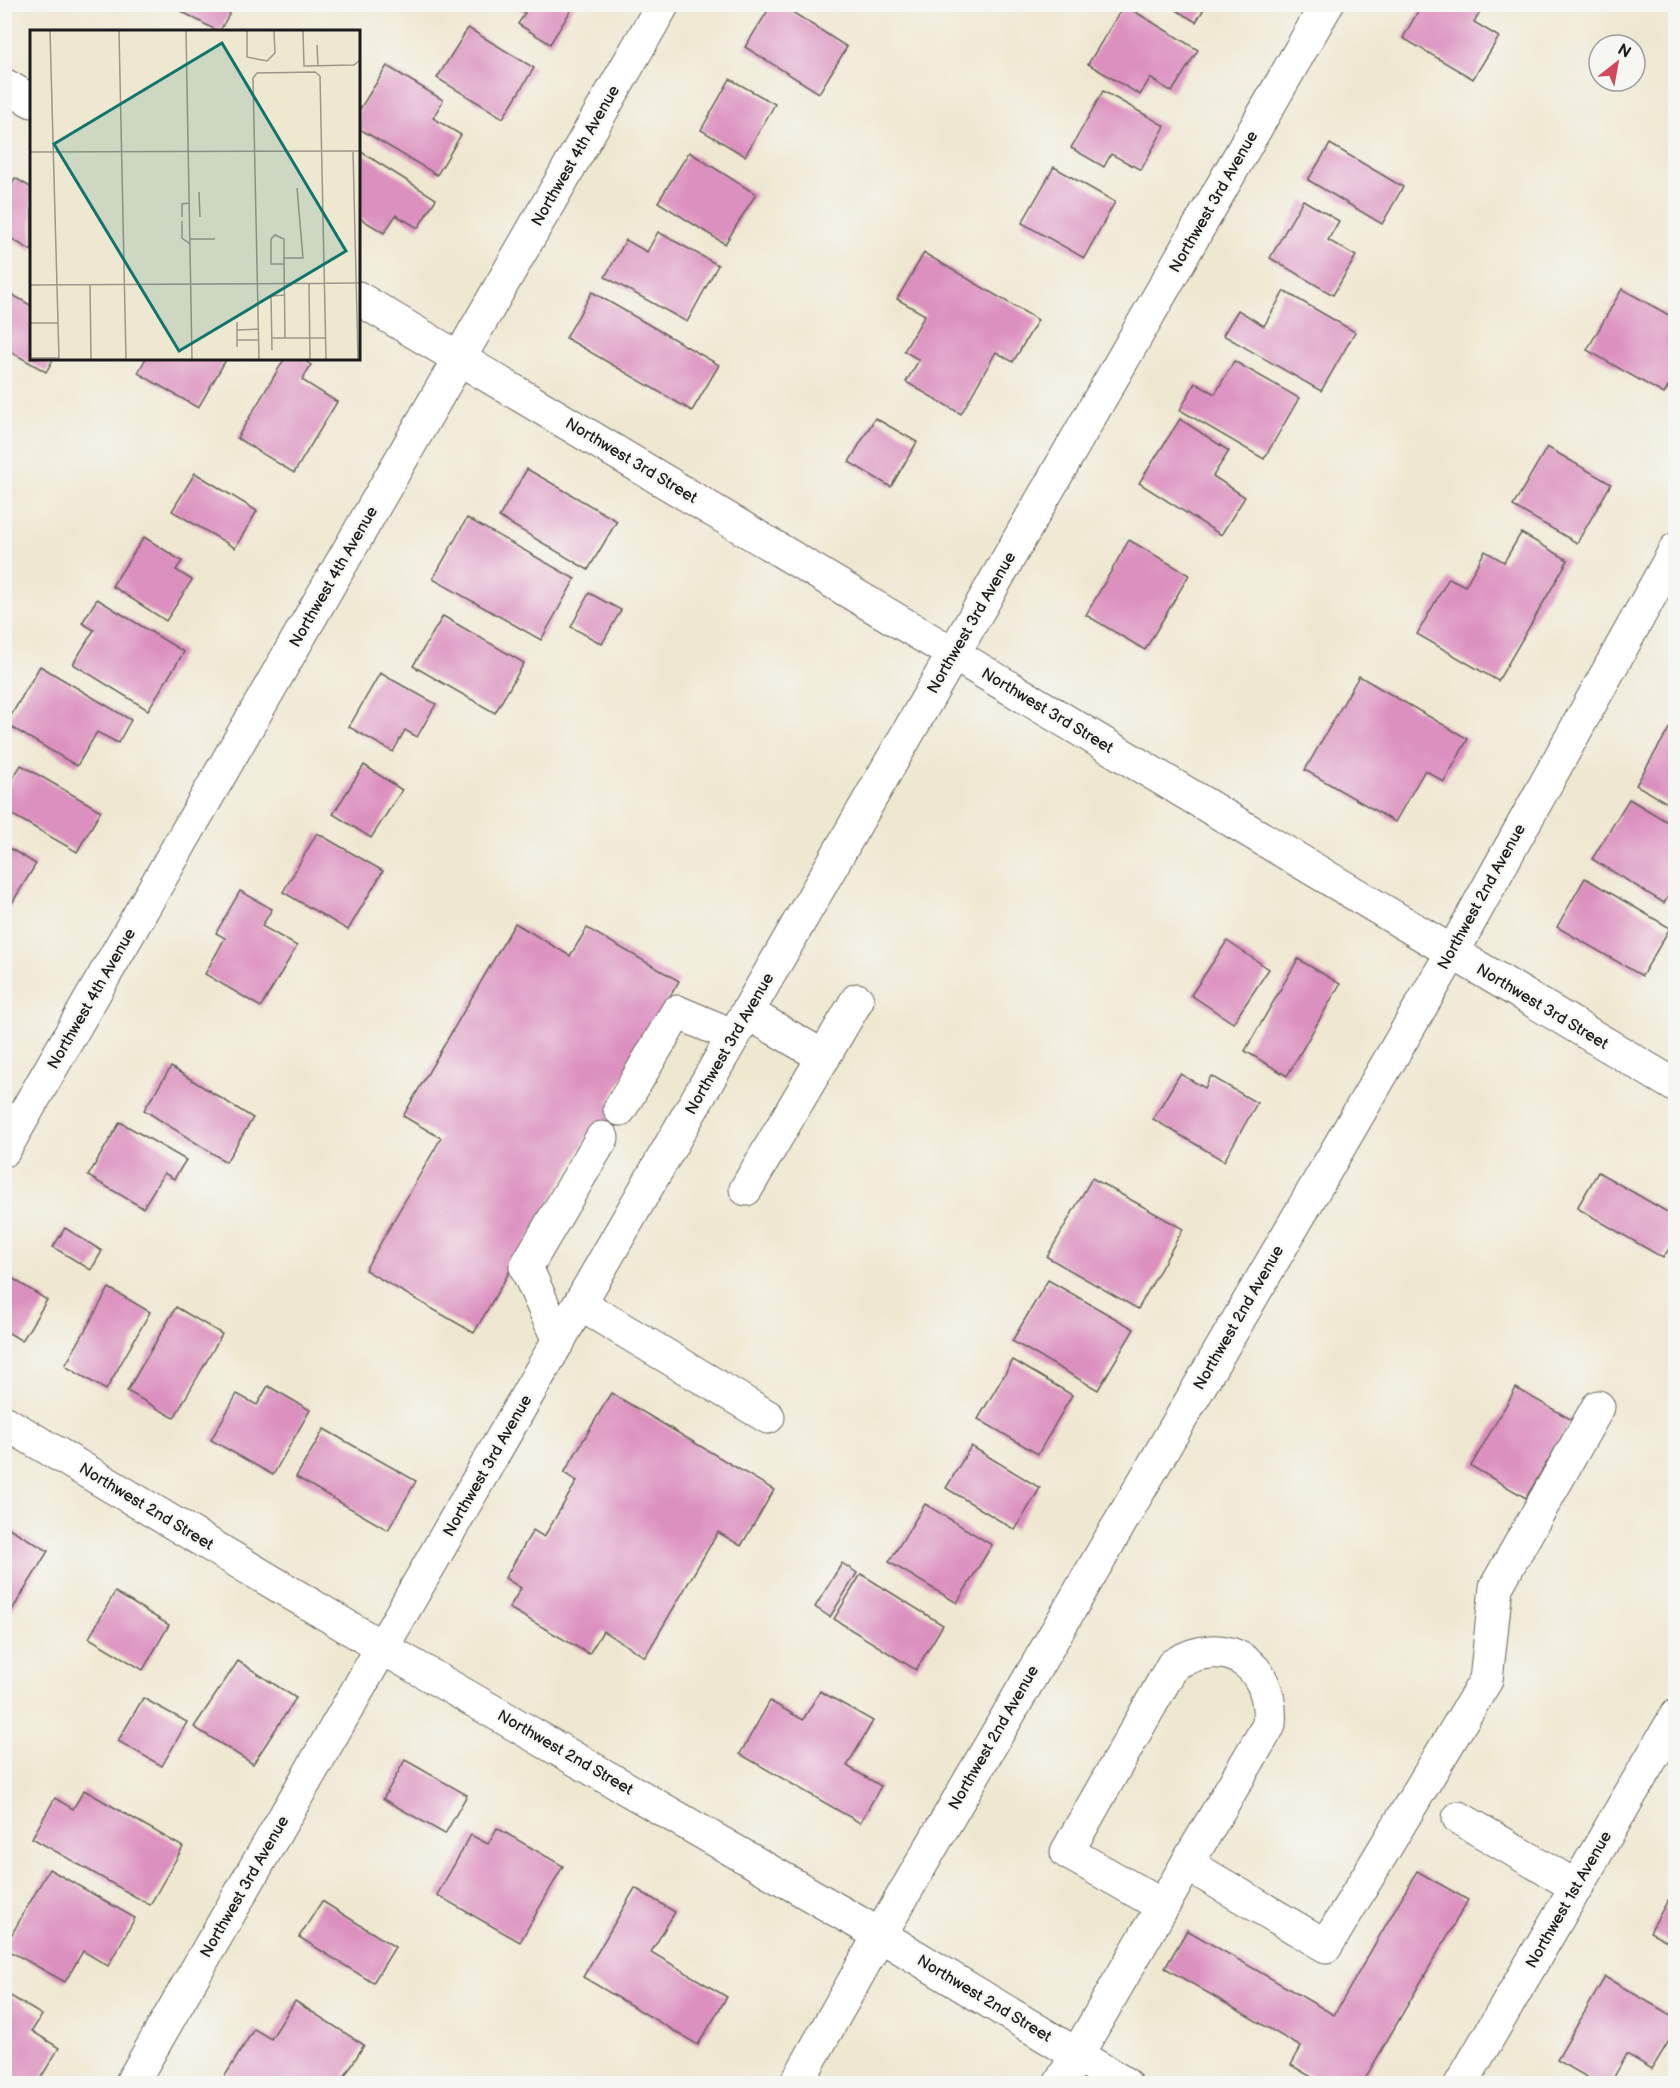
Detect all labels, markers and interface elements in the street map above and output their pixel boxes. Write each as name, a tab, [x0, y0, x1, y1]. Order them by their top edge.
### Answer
inset map	[30, 30, 360, 360]
north arrow	[1587, 33, 1647, 93]
text: N	[1614, 40, 1634, 63]
street label: Northwest 4th Avenue	[528, 82, 624, 230]
street label: Northwest 3rd Avenue	[1166, 127, 1263, 276]
street label: Northwest 3rd Street	[562, 414, 700, 508]
street label: Northwest 4th Avenue	[286, 503, 382, 651]
street label: Northwest 3rd Avenue	[924, 548, 1021, 697]
street label: Northwest 3rd Street	[978, 664, 1116, 758]
street label: Northwest 2nd Avenue	[1434, 820, 1530, 973]
street label: Northwest 4th Avenue	[44, 925, 140, 1073]
street label: Northwest 3rd Street	[1473, 960, 1611, 1054]
street label: Northwest 3rd Avenue	[682, 969, 779, 1118]
street label: Northwest 2nd Avenue	[1190, 1242, 1288, 1394]
street label: Northwest 3rd Avenue	[440, 1391, 537, 1540]
street label: Northwest 2nd Street	[75, 1459, 217, 1555]
street label: Northwest 2nd Avenue	[945, 1662, 1043, 1814]
street label: Northwest 2nd Street	[494, 1706, 636, 1800]
street label: Northwest 3rd Avenue	[197, 1812, 294, 1961]
street label: Northwest 1st Avenue	[1522, 1828, 1616, 1972]
street label: Northwest 2nd Street	[913, 1951, 1055, 2047]

